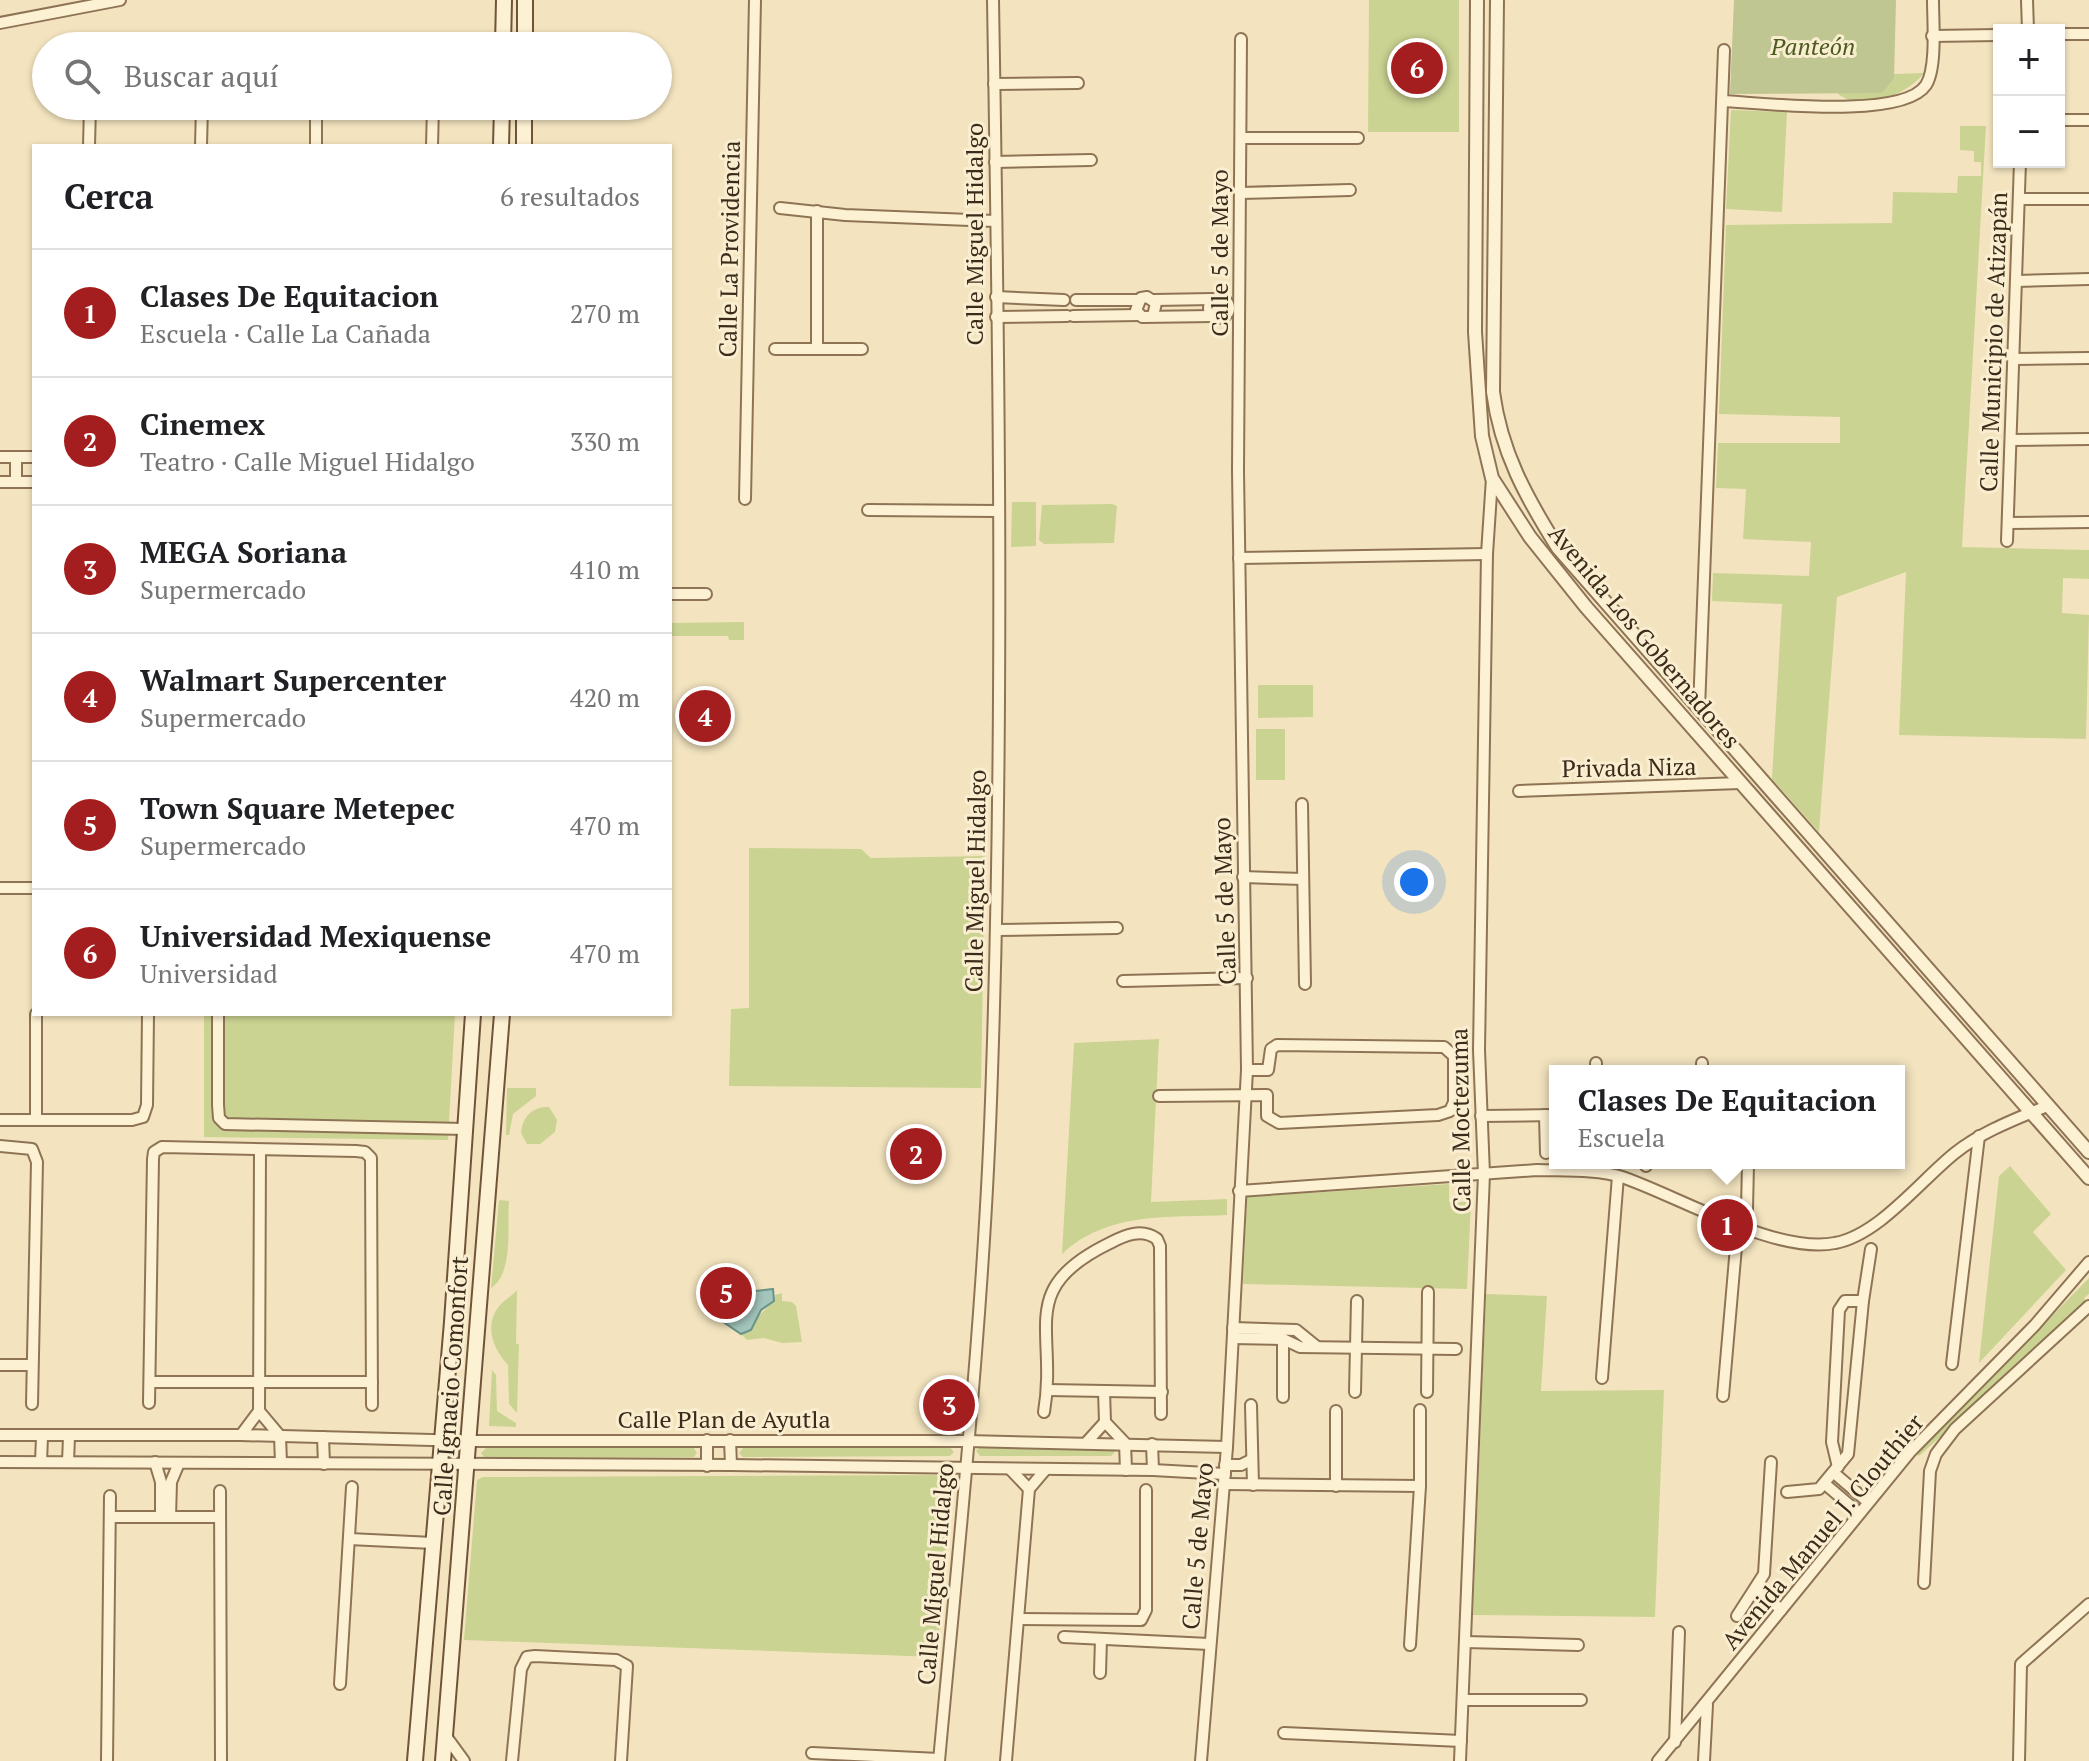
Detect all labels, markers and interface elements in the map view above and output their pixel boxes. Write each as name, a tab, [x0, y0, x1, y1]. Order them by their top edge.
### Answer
map controls	[1993, 24, 2065, 168]
button: +	[1993, 24, 2065, 96]
park label: Panteón	[1770, 30, 1855, 62]
search box	[32, 32, 672, 120]
pin: 6	[1391, 38, 1443, 98]
icon: search	[60, 54, 104, 98]
text: Buscar aquí	[124, 56, 278, 96]
button: −	[1993, 96, 2065, 168]
street label: Calle Miguel Hidalgo	[958, 123, 990, 345]
street label: Calle La Providencia	[711, 140, 747, 358]
street label: Calle 5 de Mayo	[1203, 169, 1235, 337]
text: Cerca	[64, 174, 154, 219]
text: 6 resultados	[500, 179, 640, 213]
street label: Calle Municipio de Atizapán	[1972, 191, 2014, 493]
text: Clases De Equitacion	[140, 276, 439, 316]
text: 1	[83, 296, 97, 330]
text: 270 m	[570, 296, 640, 330]
text: Escuela · Calle La Cañada	[140, 316, 431, 350]
text: Cinemex	[140, 404, 265, 444]
text: 2	[83, 424, 97, 458]
text: 330 m	[570, 424, 640, 458]
text: Teatro · Calle Miguel Hidalgo	[140, 444, 475, 478]
street label: Avenida Los Gobernadores	[1542, 518, 1748, 755]
text: MEGA Soriana	[140, 532, 347, 572]
text: 3	[83, 552, 97, 586]
text: 410 m	[570, 552, 640, 586]
text: Supermercado	[140, 572, 306, 606]
text: Walmart Supercenter	[140, 660, 446, 700]
text: 4	[83, 680, 97, 714]
text: 420 m	[570, 680, 640, 714]
pin: 4	[679, 686, 731, 746]
text: Supermercado	[140, 700, 306, 734]
street label: Privada Niza	[1561, 750, 1697, 784]
street label: Calle Miguel Hidalgo	[957, 769, 993, 993]
text: Town Square Metepec	[140, 788, 455, 828]
text: 5	[83, 808, 97, 842]
text: 470 m	[570, 808, 640, 842]
street label: Calle 5 de Mayo	[1205, 817, 1243, 985]
text: Supermercado	[140, 828, 306, 862]
your location	[1394, 862, 1434, 902]
text: Universidad Mexiquense	[140, 916, 491, 956]
text: 6	[83, 936, 97, 970]
text: 470 m	[570, 936, 640, 970]
text: Universidad	[140, 956, 278, 990]
street label: Calle Moctezuma	[1442, 1028, 1478, 1212]
popup	[1549, 1065, 1905, 1169]
text: Clases De Equitacion	[1578, 1080, 1876, 1120]
text: Escuela	[1578, 1120, 1665, 1154]
pin: 2	[890, 1124, 942, 1184]
pin: 1	[1701, 1195, 1753, 1255]
street label: Calle Ignacio Comonfort	[425, 1255, 475, 1517]
pin: 5	[700, 1263, 752, 1323]
pin: 3	[923, 1375, 975, 1435]
street label: Calle Plan de Ayutla	[617, 1403, 831, 1435]
street label: Avenida Manuel J. Clouthier	[1714, 1406, 1931, 1656]
street label: Calle 5 de Mayo	[1174, 1461, 1220, 1631]
street label: Calle Miguel Hidalgo	[909, 1462, 961, 1686]

